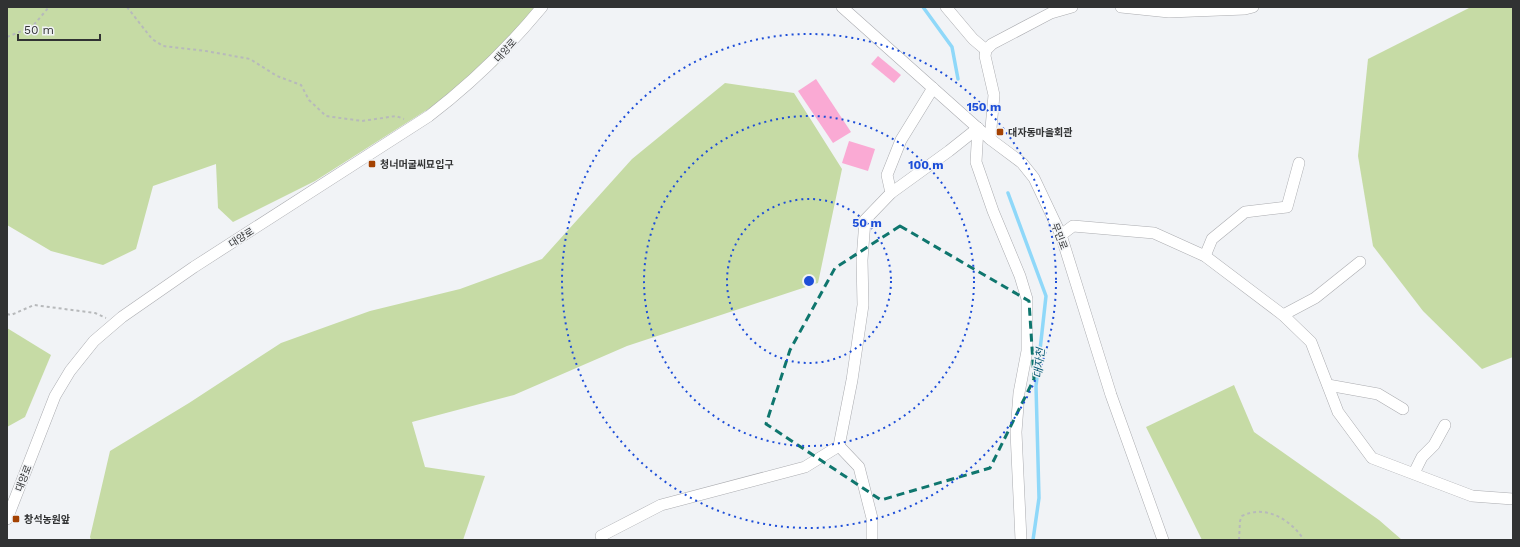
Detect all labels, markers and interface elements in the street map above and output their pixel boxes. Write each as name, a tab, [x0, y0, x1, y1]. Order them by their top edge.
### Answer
scale bar	[18, 16, 100, 42]
text: 50 m	[24, 23, 54, 37]
street label: 대양로	[492, 36, 519, 64]
text: 150 m	[967, 100, 1001, 114]
marker: 대자동마을회관	[995, 127, 1005, 137]
place label: 대자동마을회관	[1008, 127, 1072, 138]
text: 100 m	[908, 158, 944, 172]
marker: 청너머굴씨묘입구	[367, 159, 377, 169]
place label: 청너머굴씨묘입구	[380, 159, 454, 170]
text: 50 m	[852, 216, 882, 230]
street label: 무민로	[1049, 221, 1070, 251]
street label: 대양로	[227, 225, 256, 249]
centre of rings	[802, 274, 816, 288]
water label: 대자천	[1031, 345, 1048, 379]
street label: 대양로	[13, 463, 34, 493]
marker: 창석농원앞	[11, 514, 21, 524]
place label: 창석농원앞	[24, 514, 70, 525]

